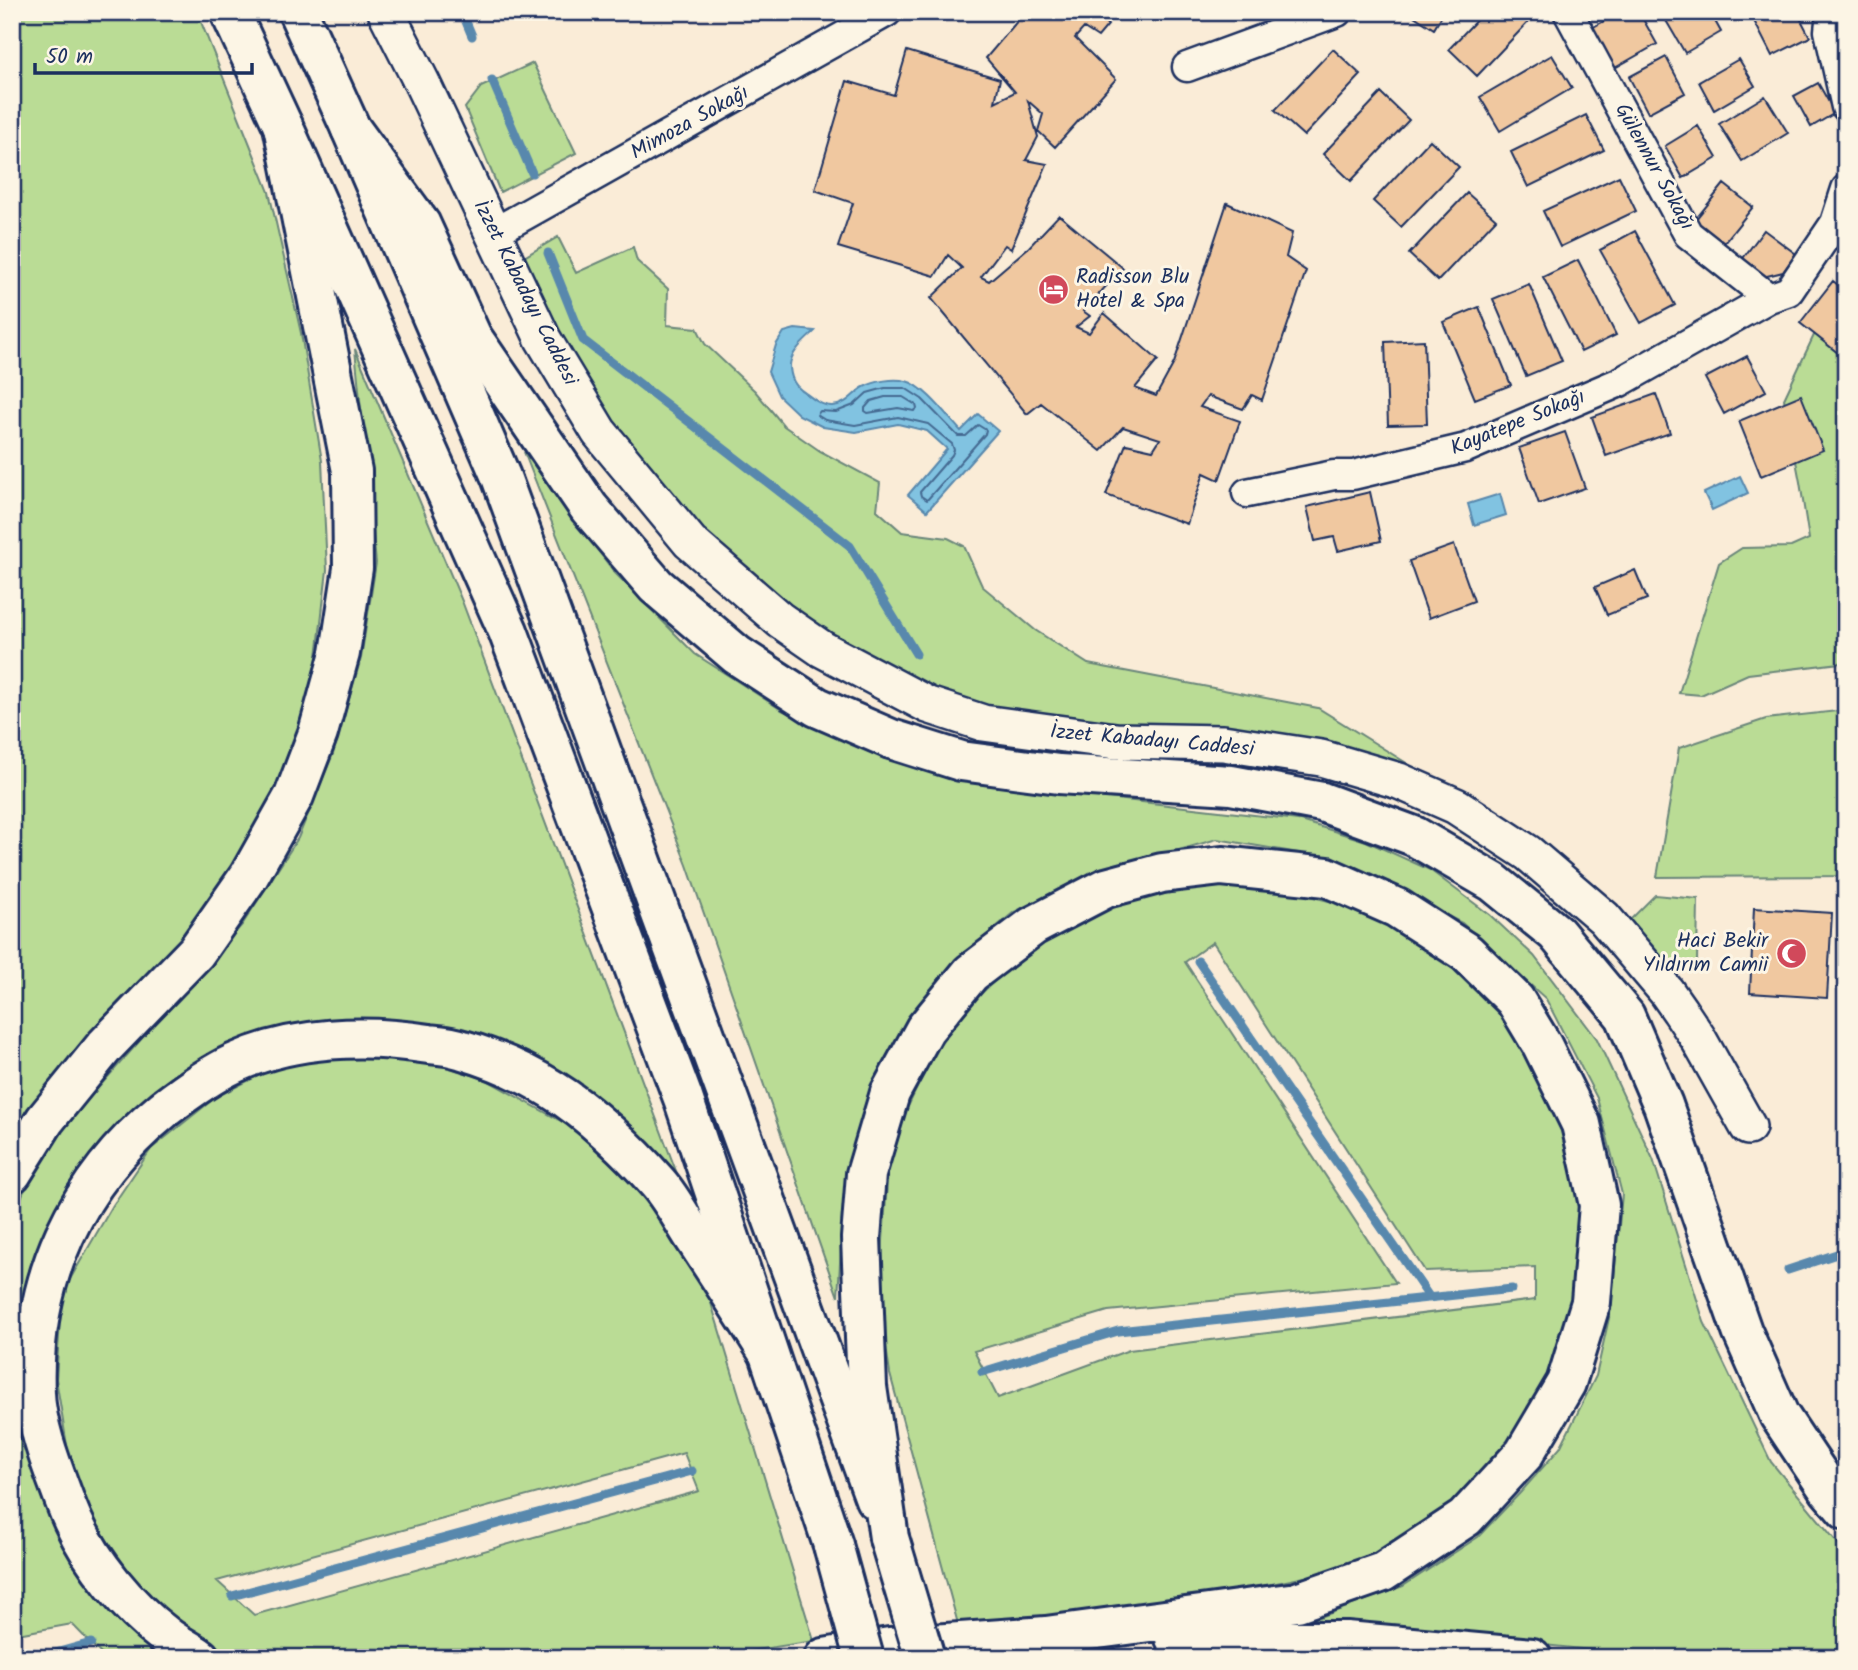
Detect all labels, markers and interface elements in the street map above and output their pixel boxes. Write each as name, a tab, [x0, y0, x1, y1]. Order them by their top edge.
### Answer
scale bar	[35, 32, 252, 76]
text: 50 m	[46, 41, 93, 74]
street label: Mimoza Sokağı	[625, 77, 755, 169]
street label: Gülennur Sokağı	[1605, 97, 1703, 237]
street label: İzzet Kabadayı Caddesi	[464, 194, 587, 393]
place label: Radisson Blu Hotel & Spa	[1076, 261, 1189, 318]
hotel icon: Radisson Blu Hotel & Spa	[1036, 272, 1070, 306]
street label: Kayatepe Sokağı	[1445, 381, 1591, 465]
street label: İzzet Kabadayı Caddesi	[1048, 716, 1257, 766]
place label: Haci Bekir Yıldırım Camii	[1643, 925, 1769, 982]
mosque icon: Haci Bekir Yıldırım Camii	[1774, 936, 1808, 970]

